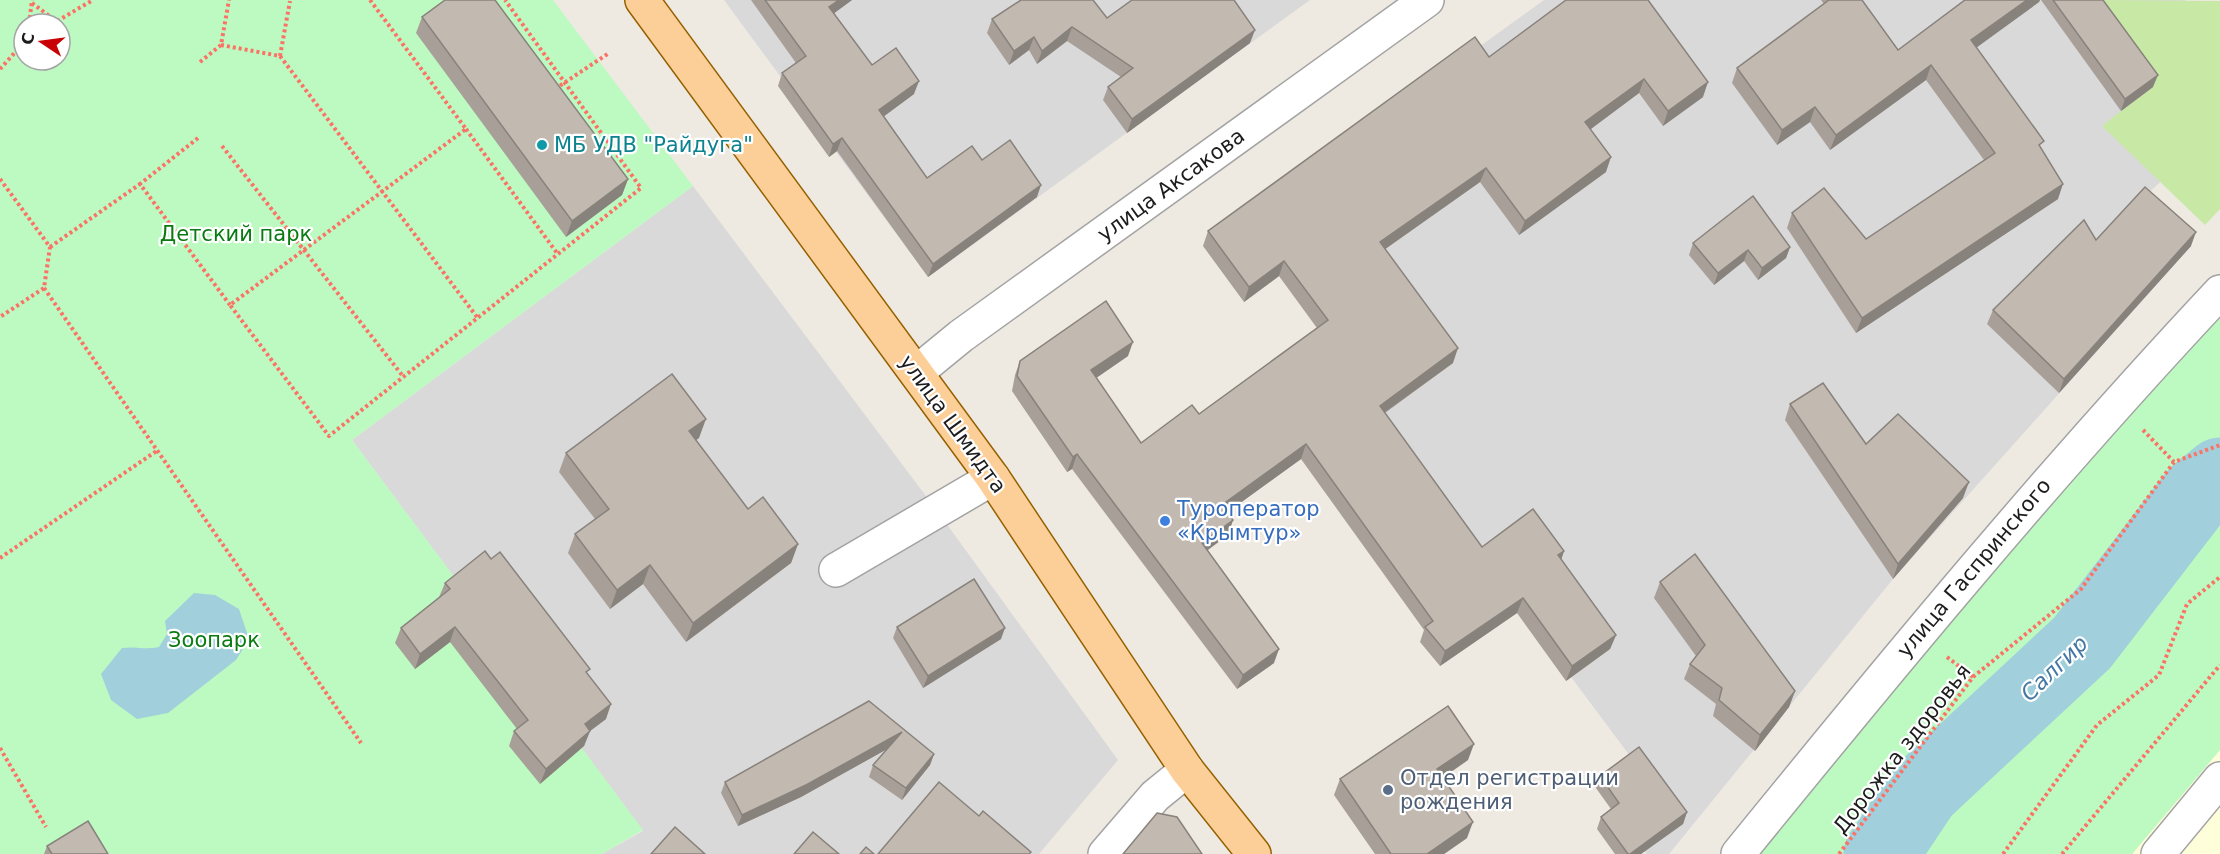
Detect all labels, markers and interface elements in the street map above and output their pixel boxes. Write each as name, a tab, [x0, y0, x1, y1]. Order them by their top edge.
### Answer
north arrow	[12, 12, 72, 72]
text: С	[17, 31, 38, 47]
street label: улица Аксакова	[1093, 124, 1249, 246]
place label: МБ УДВ "Райдуга"	[554, 133, 753, 157]
marker: МБ УДВ "Райдуга"	[535, 138, 549, 152]
park label: Детский парк	[160, 222, 312, 246]
street label: улица Шмидта	[895, 350, 1011, 498]
street label: улица Гаспринского	[1892, 474, 2056, 662]
place label: Туроператор «Крымтур»	[1176, 497, 1320, 545]
marker: Туроператор «Крымтур»	[1158, 514, 1172, 528]
park label: Зоопарк	[168, 628, 260, 652]
water label: Салгир	[2016, 631, 2093, 706]
street label: Дорожка здоровья	[1828, 659, 1976, 839]
place label: Отдел регистрации рождения	[1400, 766, 1619, 814]
marker: Отдел регистрации рождения	[1381, 783, 1395, 797]

